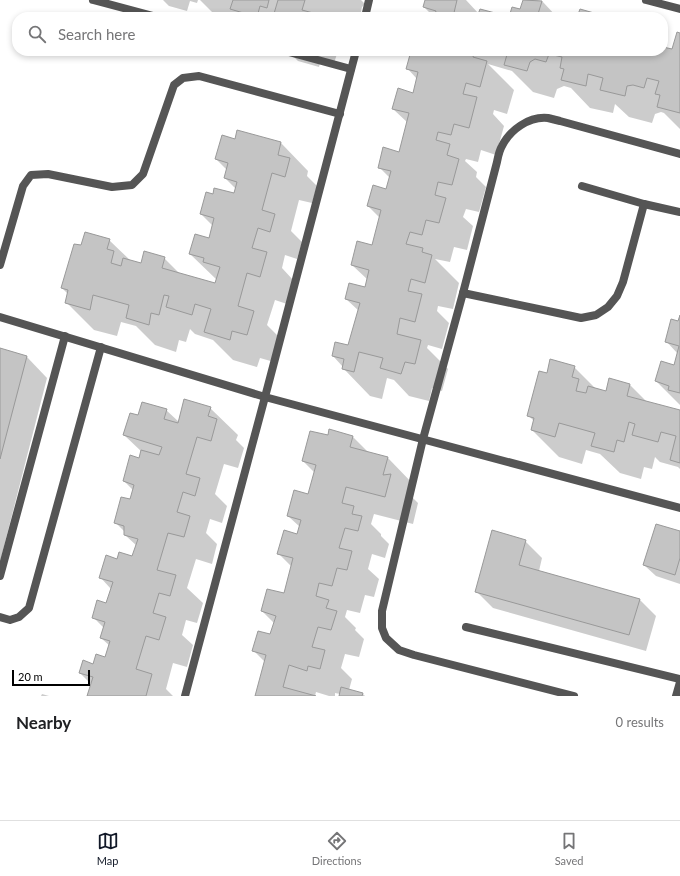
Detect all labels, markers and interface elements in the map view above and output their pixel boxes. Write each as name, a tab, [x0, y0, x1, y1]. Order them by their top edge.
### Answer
search box	[12, 12, 668, 56]
icon: search	[26, 23, 48, 45]
text: Search here	[58, 25, 135, 43]
scale bar	[12, 668, 90, 687]
text: 20 m	[18, 670, 43, 683]
text: Nearby	[16, 712, 71, 733]
text: 0 results	[616, 714, 664, 730]
tab: Map	[97, 830, 119, 867]
tab: Directions	[312, 830, 361, 867]
tab: Saved	[555, 830, 583, 867]

